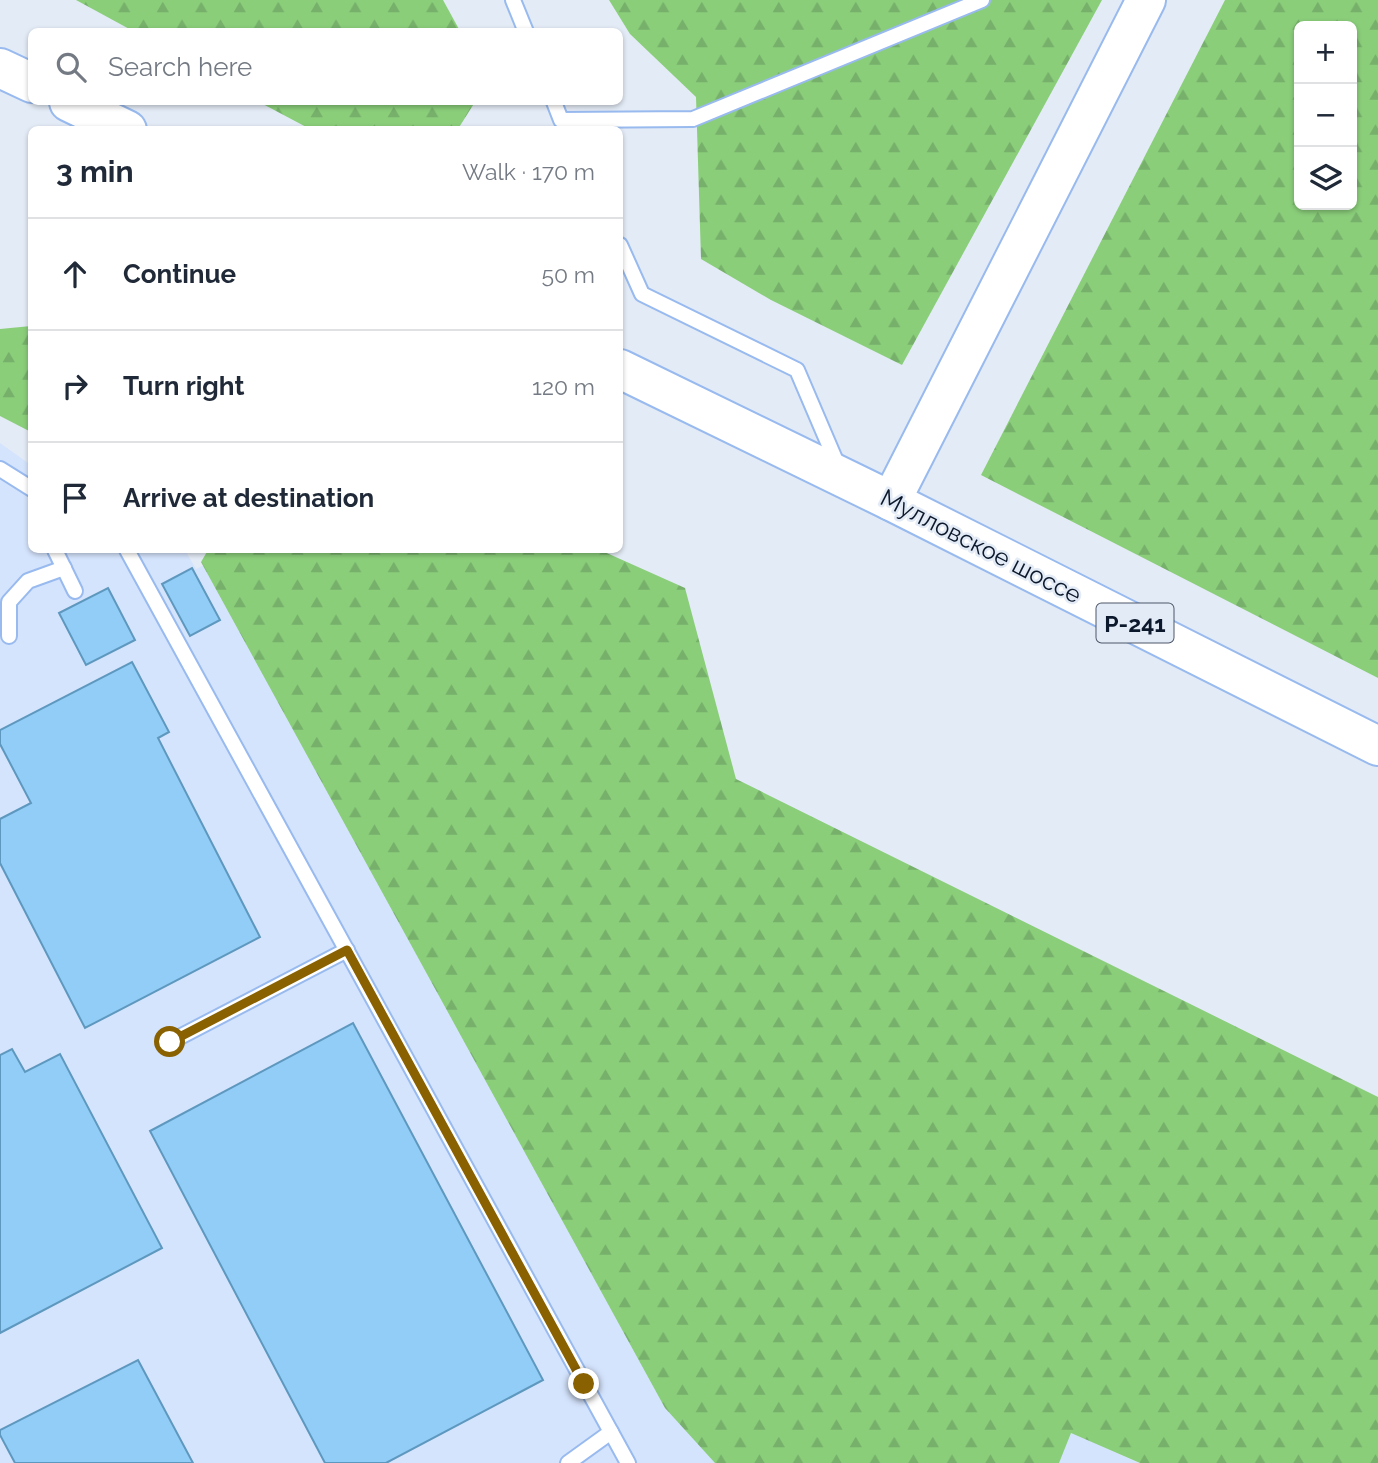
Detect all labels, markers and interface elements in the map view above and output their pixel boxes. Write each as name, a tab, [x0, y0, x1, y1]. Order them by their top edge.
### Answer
map controls	[1294, 21, 1357, 210]
button: +	[1294, 21, 1357, 84]
search box	[28, 28, 623, 105]
icon: search	[52, 48, 90, 86]
text: Search here	[108, 52, 252, 82]
button: −	[1294, 84, 1357, 147]
button: layers	[1294, 147, 1357, 210]
text: 3 min	[56, 154, 134, 189]
text: Walk · 170 m	[462, 158, 595, 185]
icon: ahead	[56, 255, 94, 293]
text: Continue	[123, 259, 236, 289]
text: 50 m	[541, 261, 595, 288]
icon: right	[56, 367, 94, 405]
text: Turn right	[123, 371, 244, 401]
text: 120 m	[532, 373, 595, 400]
icon: arrive	[56, 479, 94, 517]
text: Arrive at destination	[123, 483, 374, 513]
street label: Мулловское шоссе	[876, 483, 1086, 609]
road number: Р-241	[1096, 604, 1174, 642]
route start	[154, 1026, 185, 1057]
route end	[568, 1368, 599, 1399]

